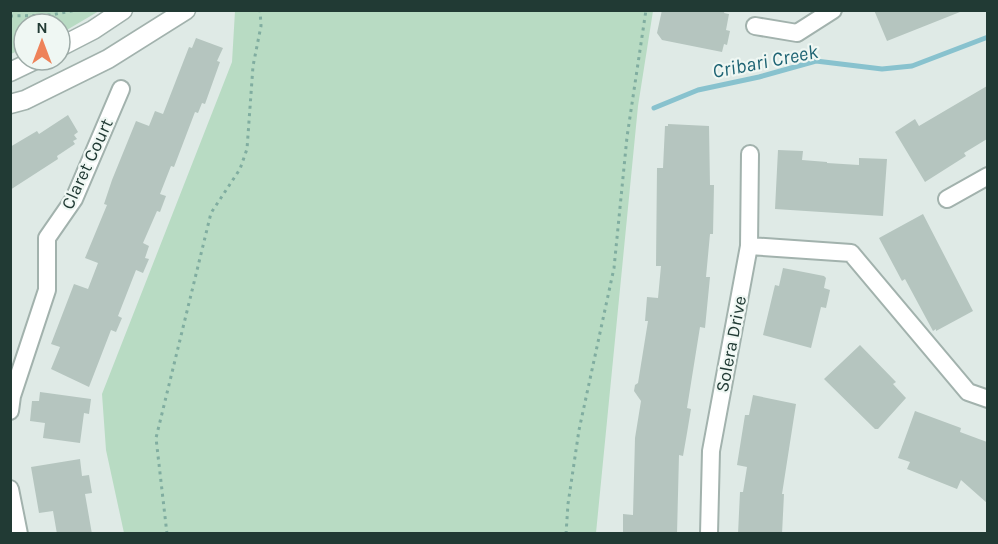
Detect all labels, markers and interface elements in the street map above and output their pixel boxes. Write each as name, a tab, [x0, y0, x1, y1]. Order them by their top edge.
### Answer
north arrow	[12, 12, 72, 72]
text: N	[36, 18, 48, 37]
water label: Cribari Creek	[710, 40, 821, 83]
street label: Claret Court	[56, 115, 118, 213]
street label: Solera Drive	[711, 294, 751, 394]

